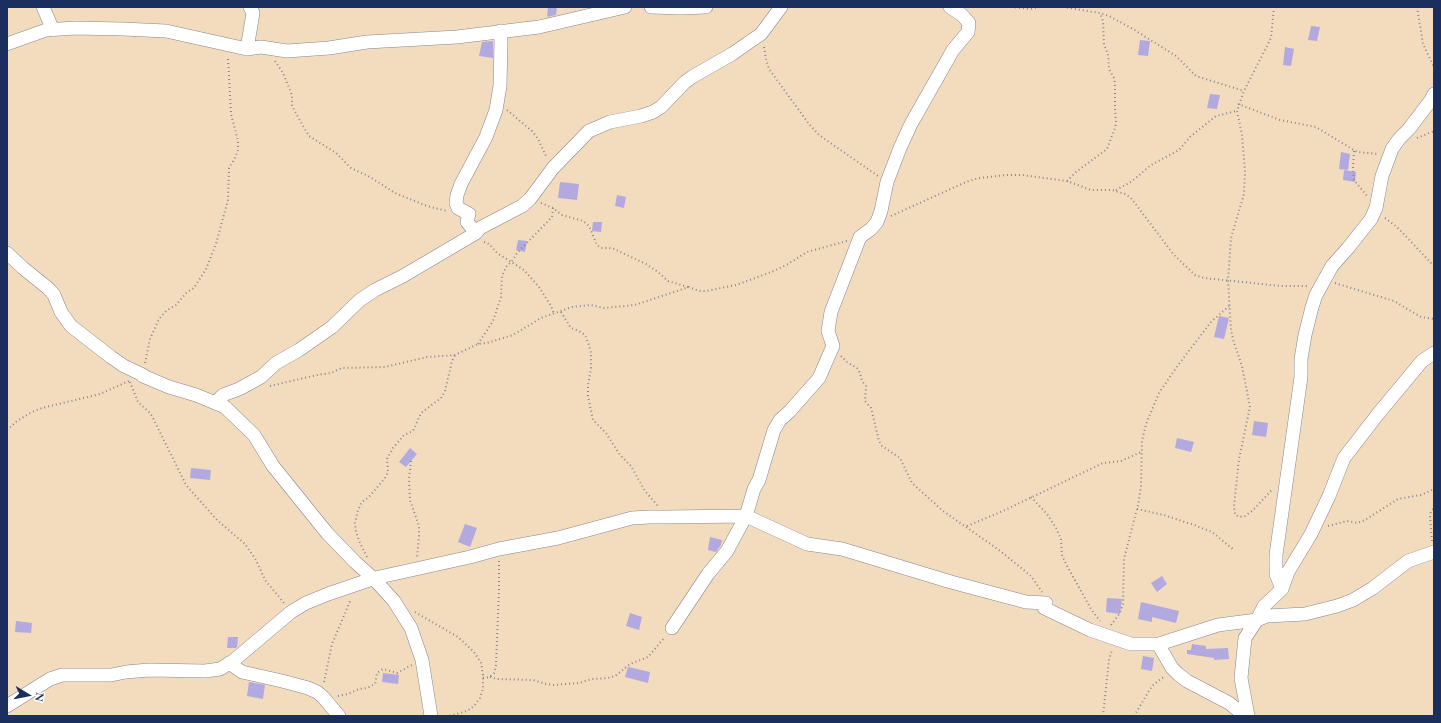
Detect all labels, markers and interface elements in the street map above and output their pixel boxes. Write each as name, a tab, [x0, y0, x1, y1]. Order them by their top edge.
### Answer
north arrow	[8, 675, 48, 715]
text: N	[32, 691, 47, 703]

